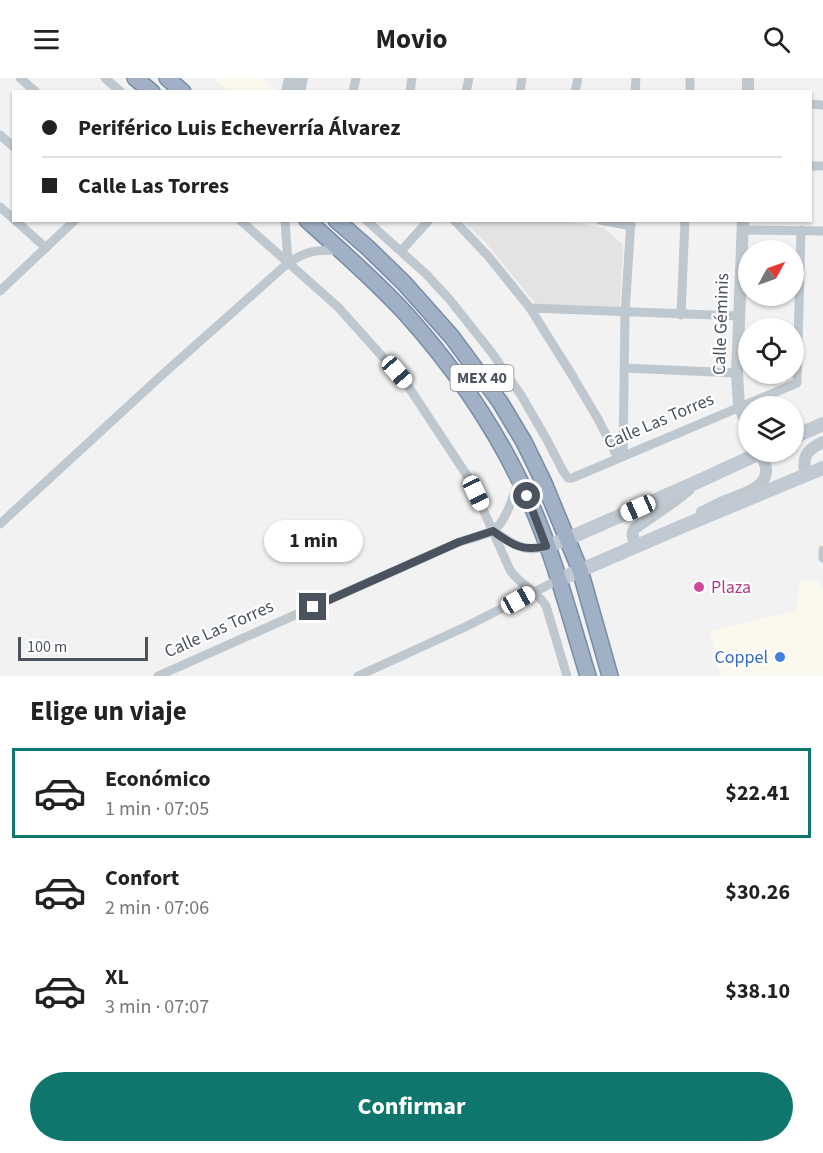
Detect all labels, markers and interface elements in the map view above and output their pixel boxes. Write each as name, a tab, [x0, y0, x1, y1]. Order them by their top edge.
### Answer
text: Movio	[376, 20, 447, 59]
icon: menu	[30, 23, 63, 56]
icon: search	[760, 23, 793, 56]
text: Periférico Luis Echeverría Álvarez	[78, 112, 400, 144]
text: Calle Las Torres	[78, 170, 229, 202]
north arrow	[738, 240, 804, 306]
map controls	[738, 240, 804, 462]
street label: Calle Géminis	[707, 272, 735, 376]
button: locate	[738, 318, 804, 384]
car	[378, 353, 416, 391]
road number: MEX 40	[450, 365, 514, 391]
street label: Calle Las Torres	[600, 387, 718, 455]
button: layers	[738, 396, 804, 462]
car	[460, 473, 492, 513]
route start	[513, 482, 540, 509]
car	[618, 492, 658, 524]
callout: 1 min	[264, 520, 362, 562]
text: 1 min	[289, 527, 338, 555]
place label: Plaza	[711, 575, 751, 600]
marker: Plaza	[692, 580, 706, 594]
car	[498, 583, 538, 617]
route end	[299, 593, 326, 620]
street label: Calle Las Torres	[160, 594, 278, 664]
scale bar	[18, 634, 148, 662]
text: 100 m	[27, 636, 67, 658]
place label: Coppel	[714, 645, 768, 670]
marker: Coppel	[773, 650, 787, 664]
text: Elige un viaje	[30, 692, 187, 731]
text: Económico	[105, 763, 210, 795]
icon: car	[33, 766, 87, 820]
text: $22.41	[725, 777, 790, 809]
text: 1 min · 07:05	[105, 795, 209, 823]
text: Confort	[105, 862, 179, 894]
icon: car	[33, 865, 87, 919]
text: $30.26	[725, 876, 790, 908]
text: 2 min · 07:06	[105, 894, 209, 922]
text: XL	[105, 961, 129, 993]
icon: car	[33, 964, 87, 1018]
text: $38.10	[725, 975, 790, 1007]
text: 3 min · 07:07	[105, 993, 209, 1021]
button: Confirmar	[30, 1072, 793, 1141]

